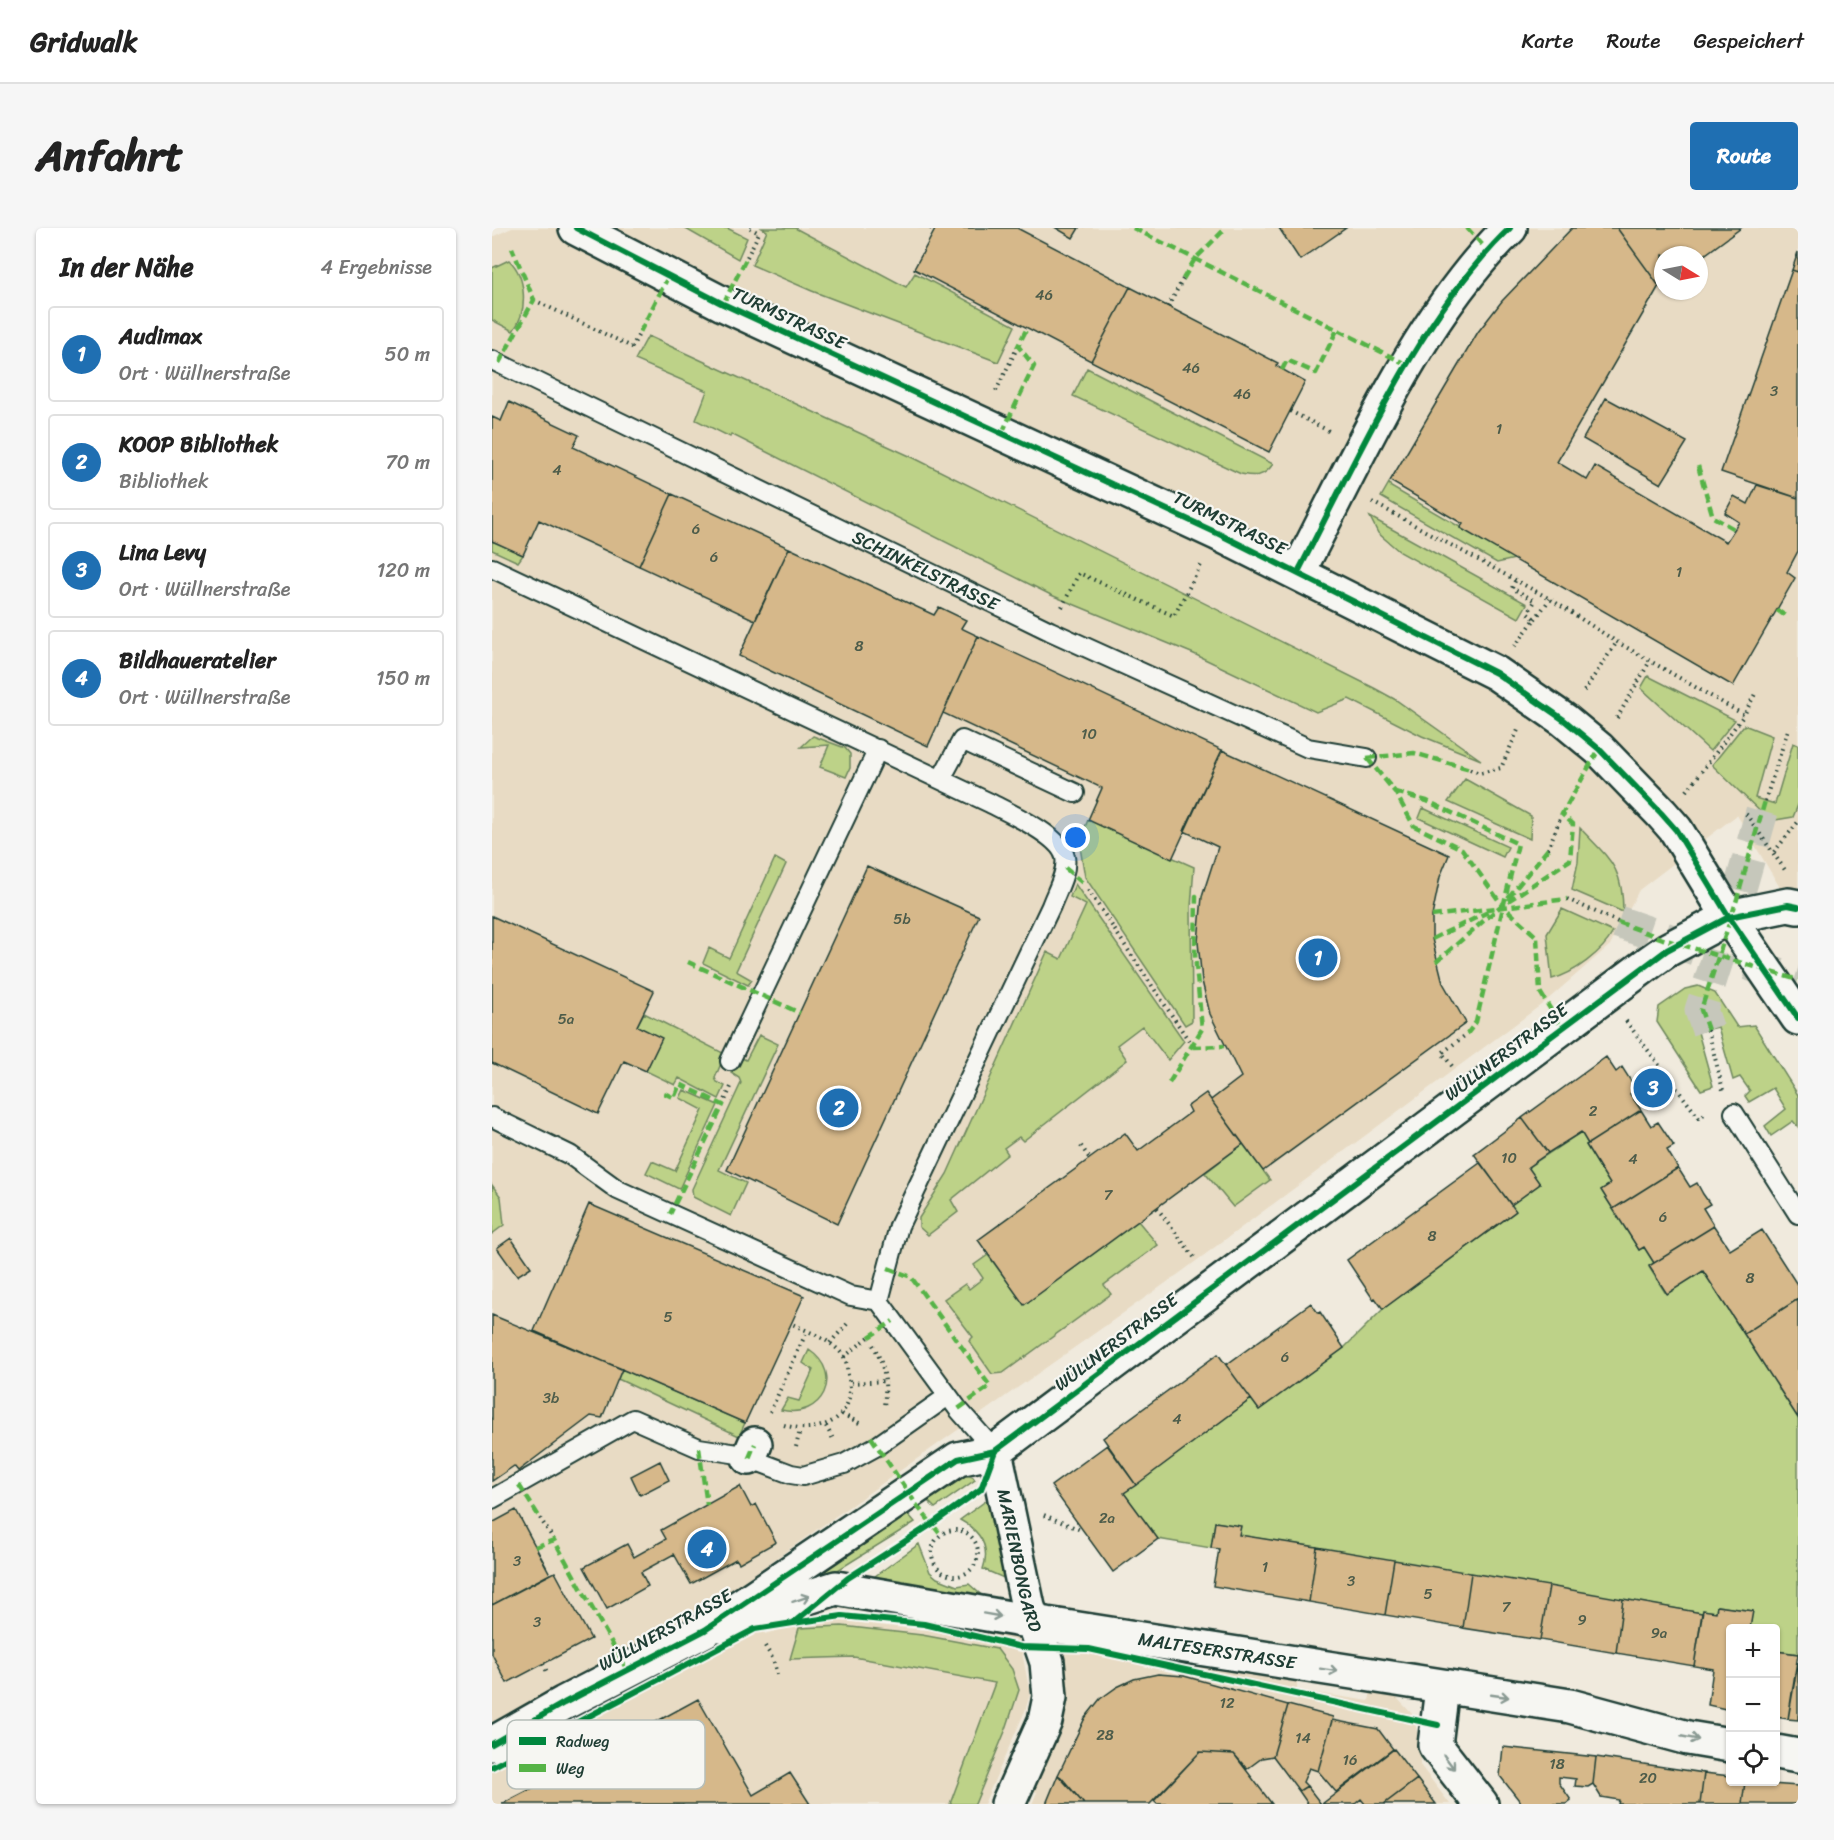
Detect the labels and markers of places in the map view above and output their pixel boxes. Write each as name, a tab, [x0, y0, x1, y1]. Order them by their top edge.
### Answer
pin: 1	[1298, 936, 1338, 980]
pin: 3	[1634, 1066, 1672, 1110]
pin: 2	[820, 1086, 858, 1130]
pin: 4	[688, 1526, 726, 1572]

